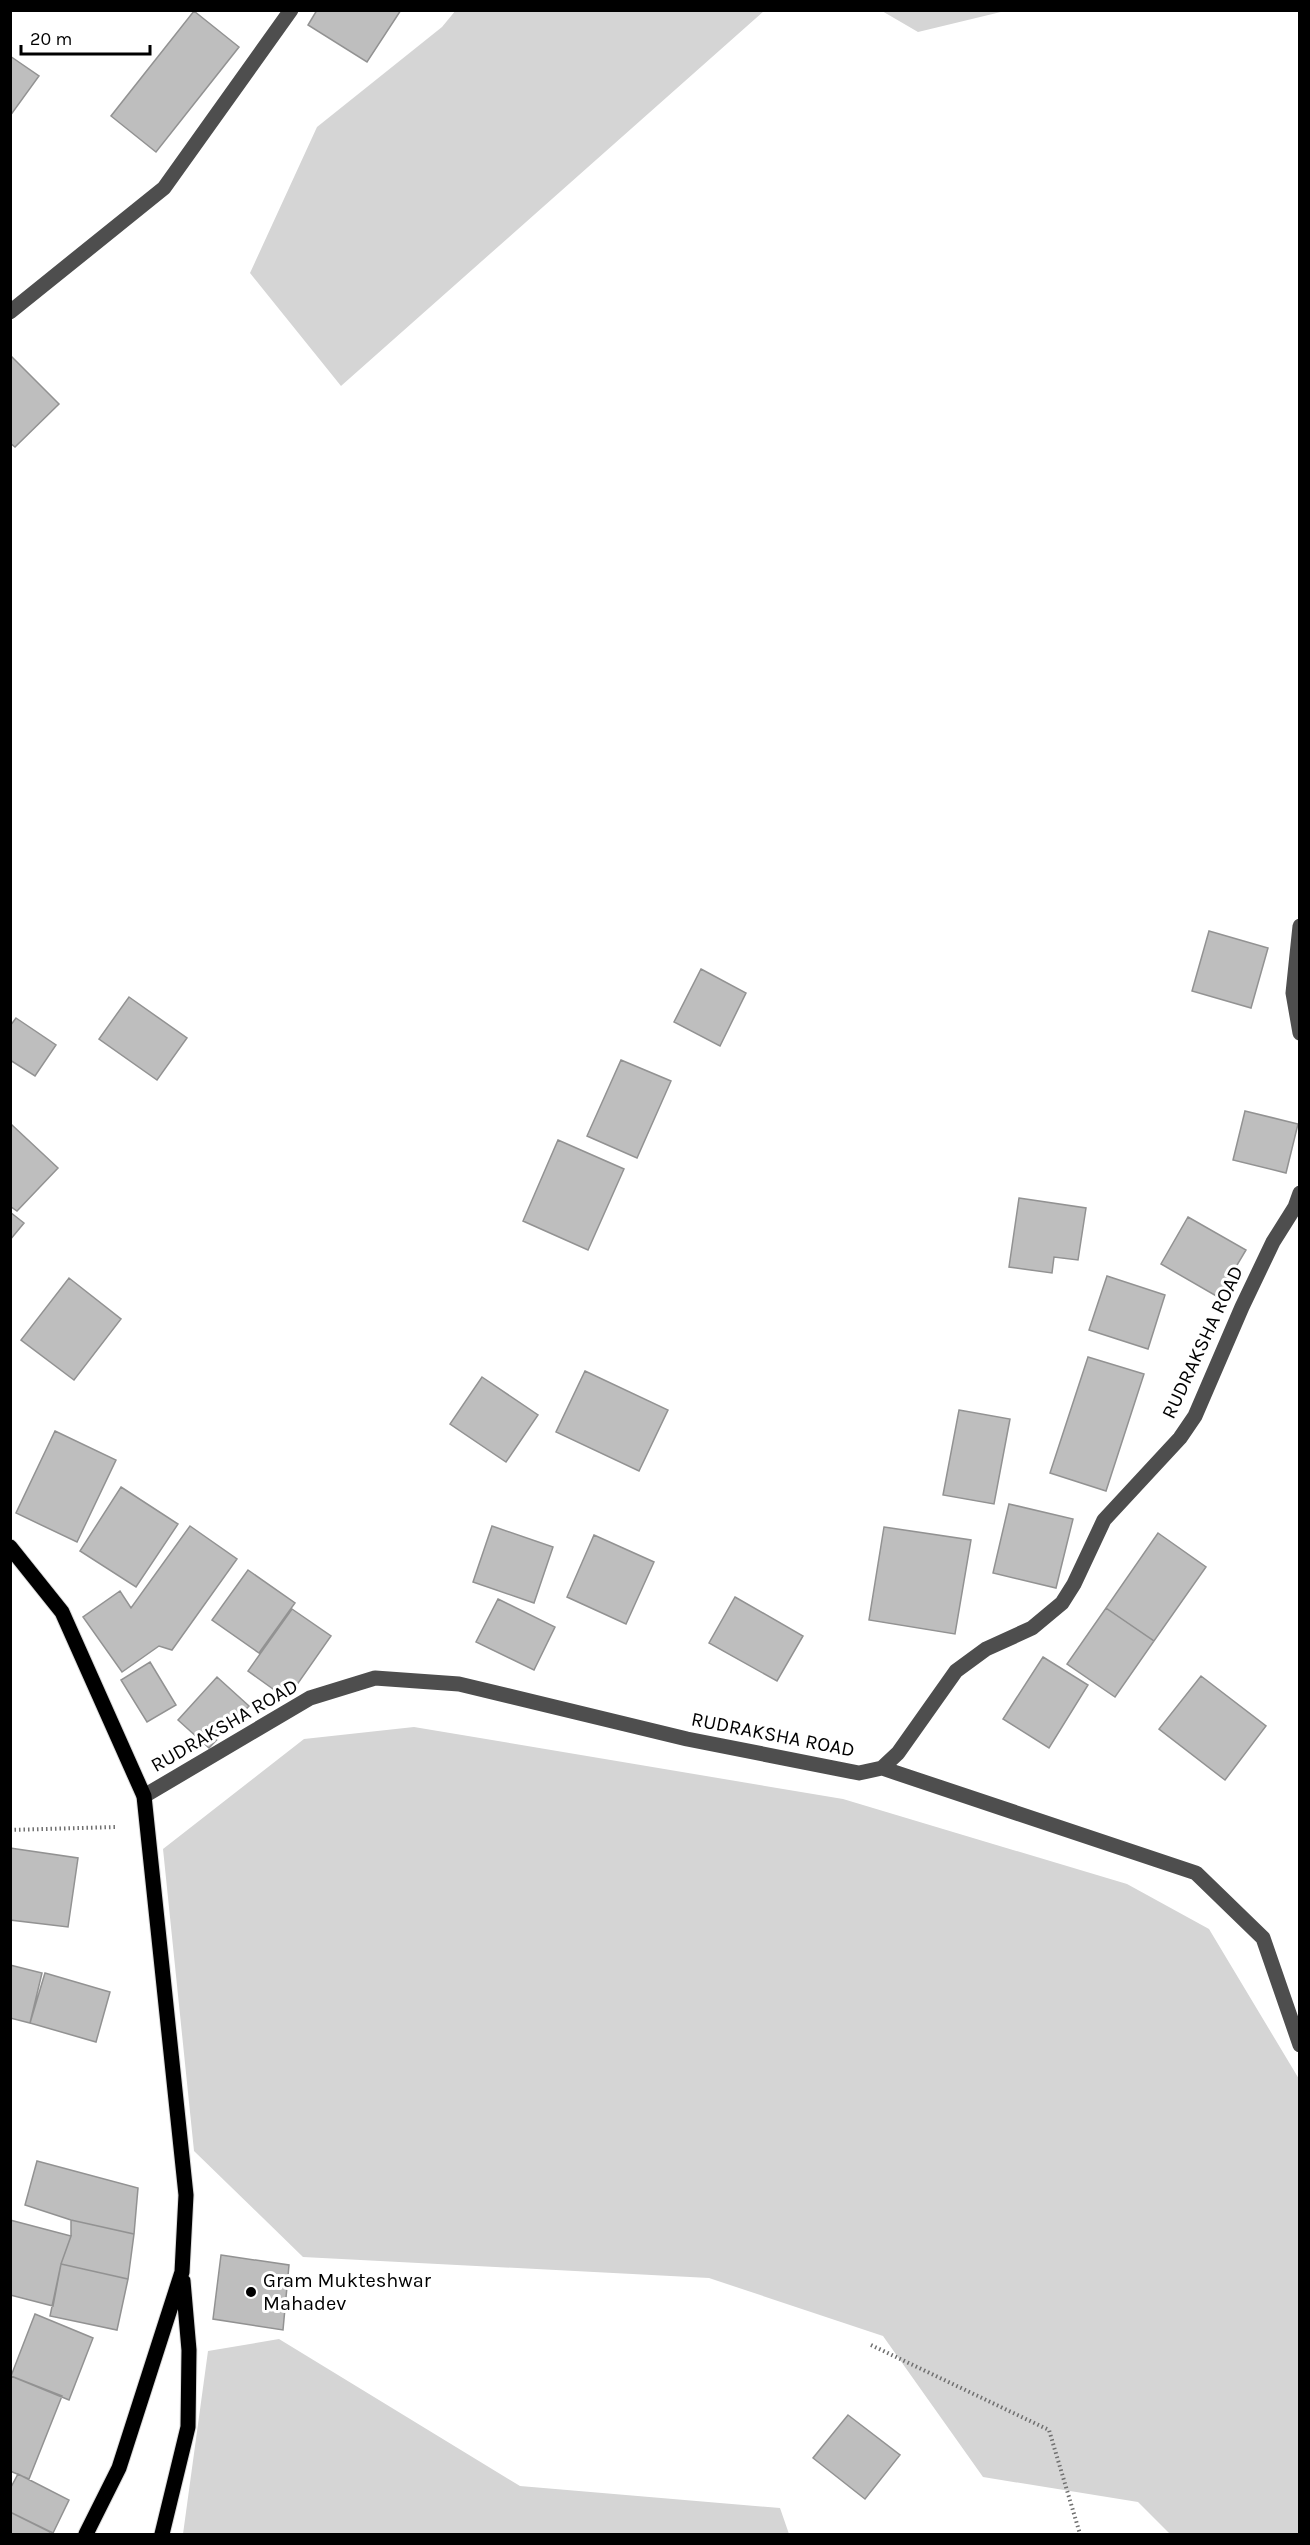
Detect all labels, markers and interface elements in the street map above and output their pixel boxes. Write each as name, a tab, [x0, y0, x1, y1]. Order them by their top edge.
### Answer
scale bar	[21, 18, 150, 56]
text: 20 m	[30, 28, 72, 50]
street label: RUDRAKSHA ROAD	[1157, 1262, 1248, 1422]
street label: RUDRAKSHA ROAD	[147, 1674, 302, 1777]
street label: RUDRAKSHA ROAD	[689, 1707, 857, 1762]
place label: Gram Mukteshwar Mahadev	[263, 2269, 432, 2315]
marker: Gram Mukteshwar Mahadev	[244, 2285, 258, 2299]

